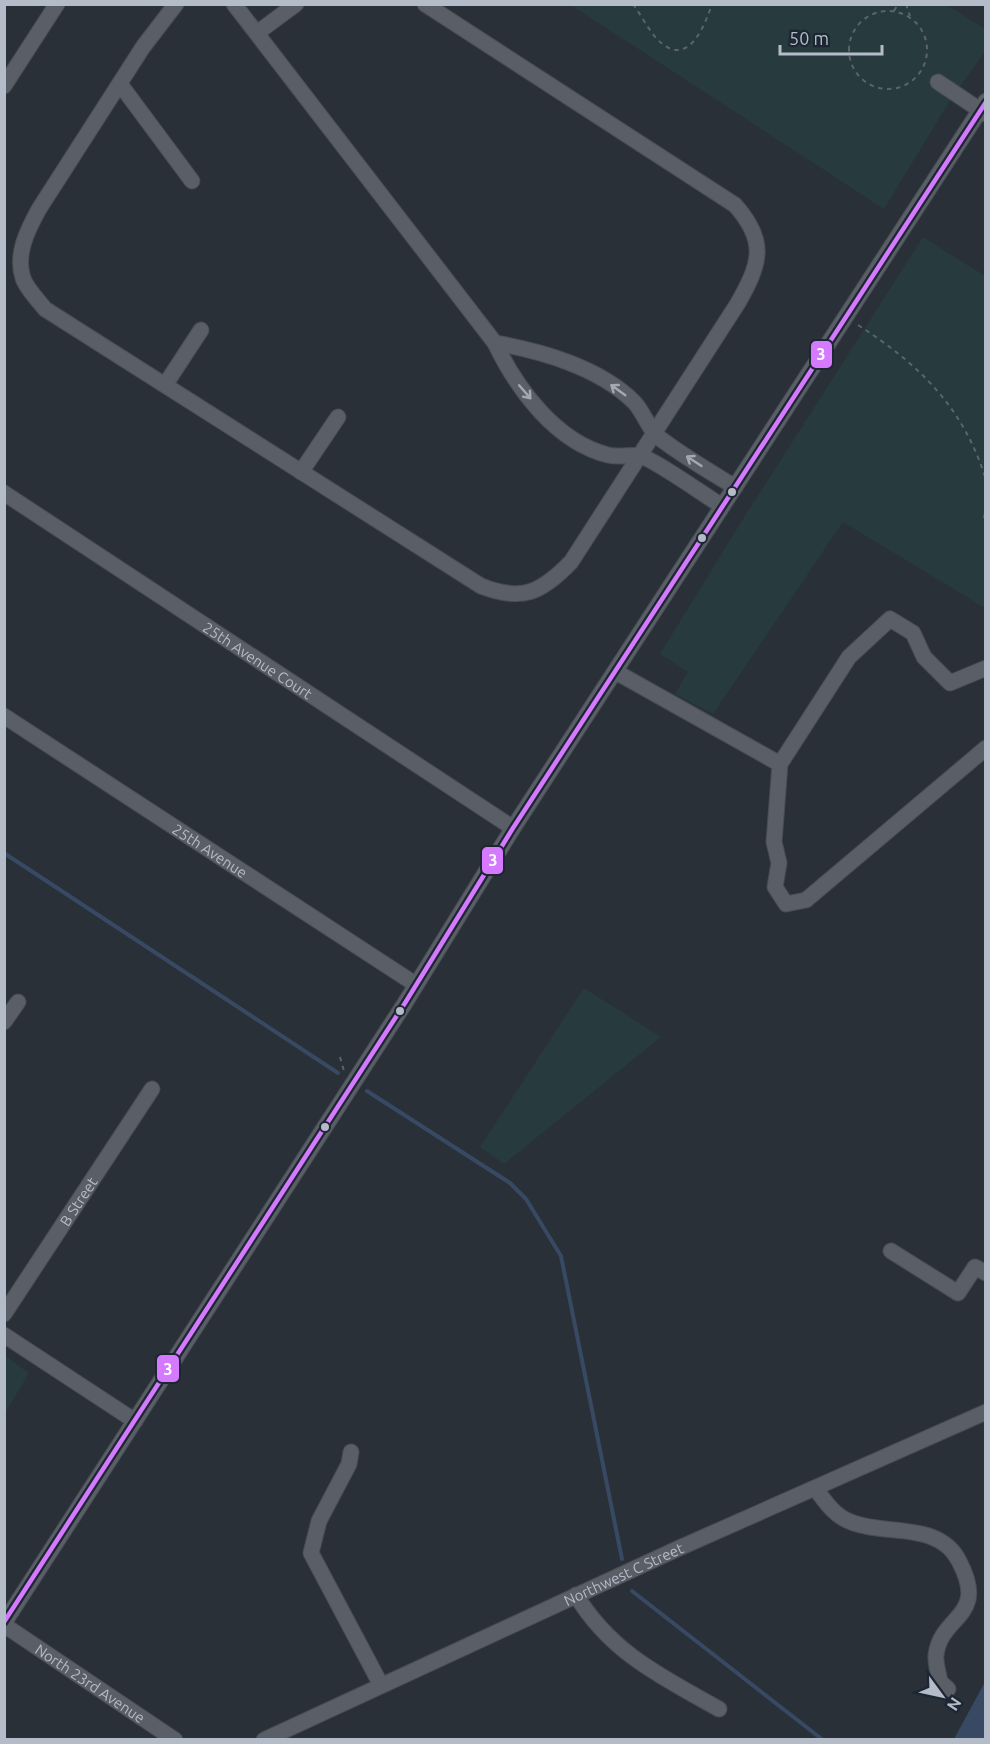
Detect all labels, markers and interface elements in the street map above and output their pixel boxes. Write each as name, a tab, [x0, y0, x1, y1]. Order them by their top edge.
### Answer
scale bar	[780, 18, 882, 56]
text: 50 m	[789, 28, 829, 48]
line badge: 3	[810, 340, 833, 369]
text: 3	[816, 345, 826, 363]
one-way arrow	[518, 384, 532, 399]
one-way arrow	[611, 384, 627, 396]
one-way arrow	[686, 455, 703, 467]
unlabelled marker	[726, 486, 738, 498]
unlabelled marker	[696, 532, 708, 544]
street label: 25th Avenue Court	[200, 618, 316, 702]
street label: 25th Avenue	[170, 820, 250, 881]
line badge: 3	[481, 846, 504, 875]
text: 3	[488, 851, 498, 869]
unlabelled marker	[394, 1005, 406, 1017]
unlabelled marker	[319, 1121, 331, 1133]
street label: B Street	[56, 1174, 100, 1229]
line badge: 3	[156, 1354, 180, 1383]
text: 3	[163, 1360, 173, 1378]
street label: Northwest C Street	[561, 1539, 686, 1609]
street label: North 23rd Avenue	[32, 1640, 148, 1726]
north arrow	[912, 1666, 972, 1726]
text: N	[944, 1694, 965, 1714]

